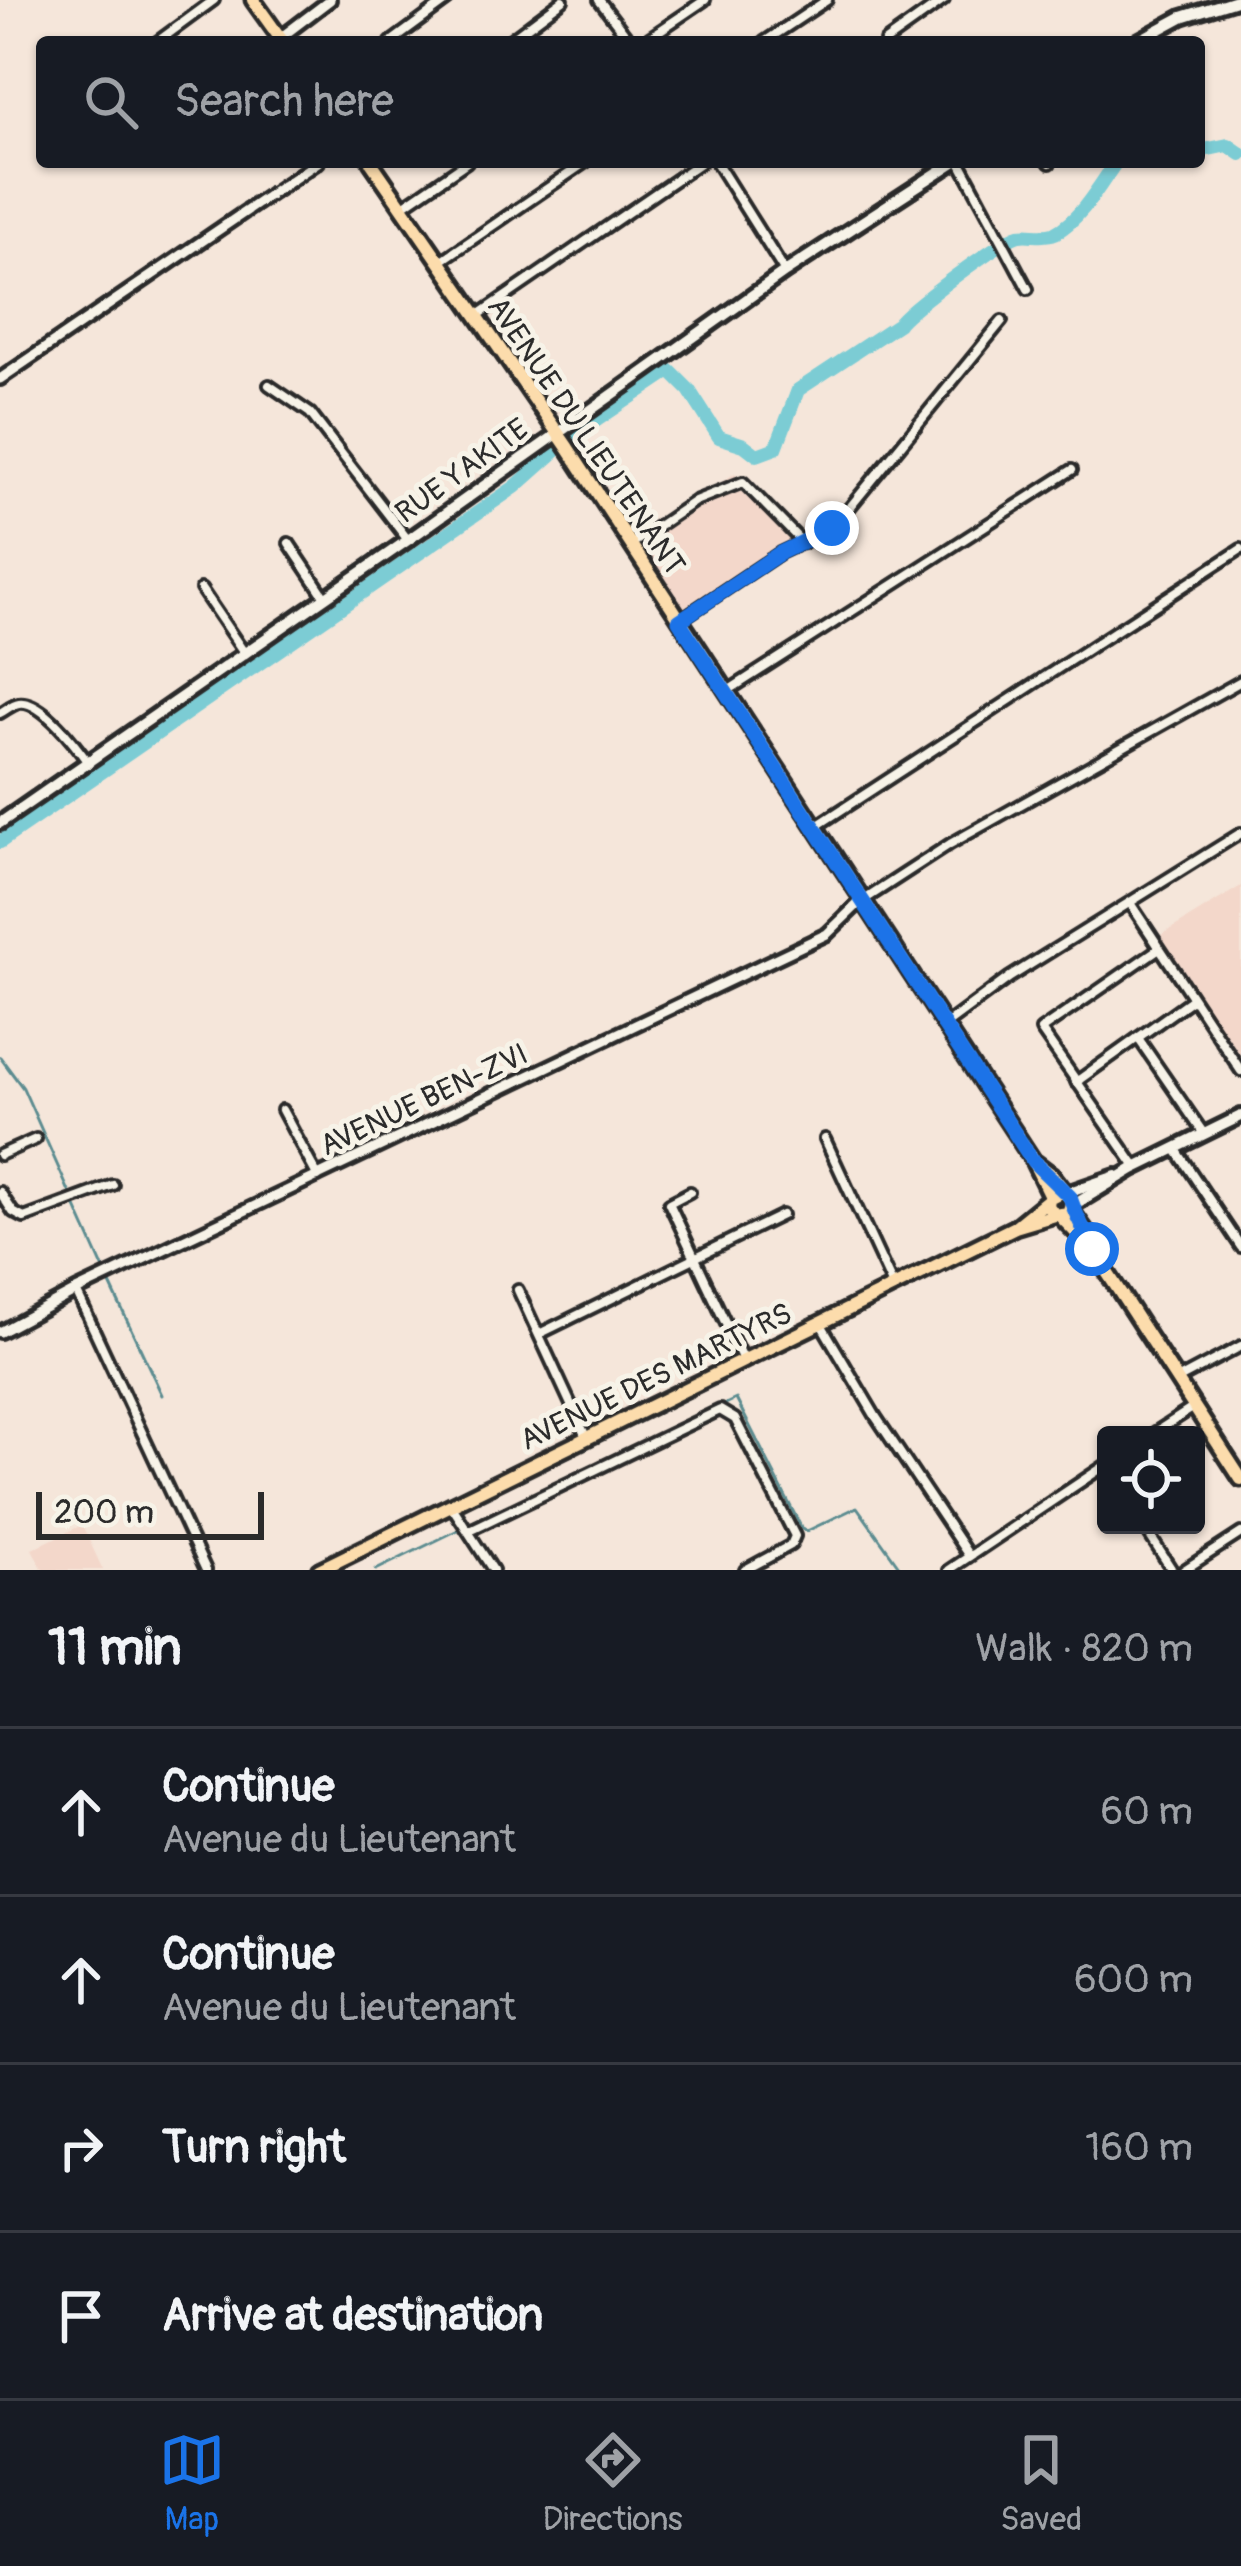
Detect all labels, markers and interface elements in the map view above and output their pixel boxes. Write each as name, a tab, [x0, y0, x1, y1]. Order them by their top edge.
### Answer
search box	[36, 36, 1205, 168]
icon: search	[78, 69, 144, 135]
text: Search here	[174, 74, 394, 130]
street label: AVENUE DU LIEUTENANT	[479, 290, 693, 582]
street label: RUE YAKITE	[388, 410, 536, 532]
route end	[805, 501, 859, 555]
street label: AVENUE BEN-ZVI	[314, 1036, 534, 1164]
route start	[1065, 1222, 1119, 1276]
street label: AVENUE DES MARTYRS	[514, 1295, 798, 1459]
map controls	[1097, 1426, 1205, 1534]
button: locate	[1097, 1426, 1205, 1534]
scale bar	[36, 1486, 264, 1539]
text: 200 m	[54, 1492, 154, 1533]
text: 11 min	[48, 1616, 182, 1680]
text: Walk · 820 m	[975, 1624, 1193, 1673]
text: Continue	[162, 1759, 335, 1815]
icon: ahead	[48, 1779, 114, 1845]
text: 60 m	[1101, 1787, 1193, 1836]
text: Avenue du Lieutenant	[162, 1815, 516, 1864]
text: Continue	[162, 1927, 335, 1983]
icon: ahead	[48, 1947, 114, 2013]
text: 600 m	[1074, 1955, 1193, 2004]
text: Avenue du Lieutenant	[162, 1983, 516, 2032]
icon: right	[48, 2115, 114, 2181]
text: Turn right	[162, 2120, 346, 2176]
text: 160 m	[1085, 2123, 1193, 2172]
icon: arrive	[48, 2283, 114, 2349]
text: Arrive at destination	[162, 2288, 543, 2344]
tab: Map	[159, 2427, 225, 2540]
tab: Directions	[543, 2427, 683, 2540]
tab: Saved	[1000, 2427, 1082, 2540]

